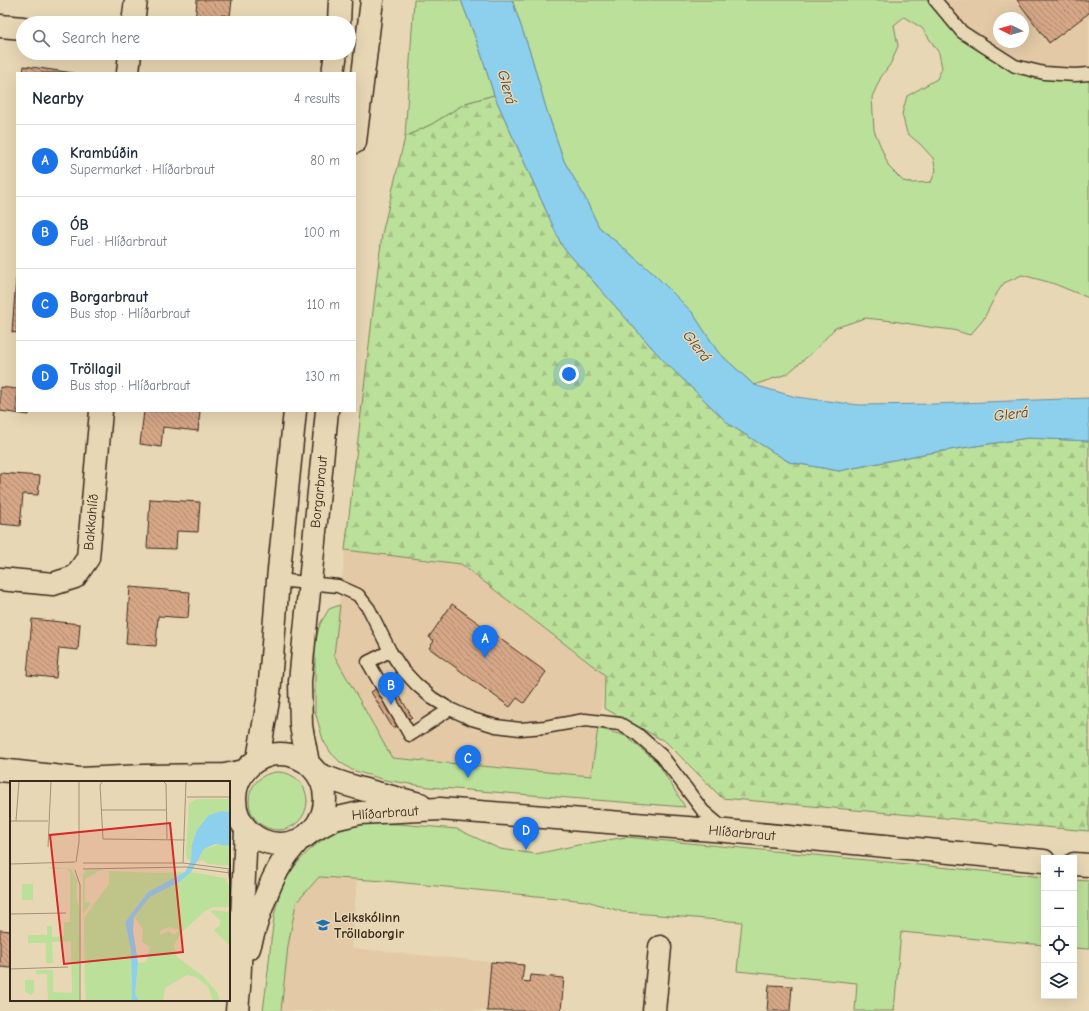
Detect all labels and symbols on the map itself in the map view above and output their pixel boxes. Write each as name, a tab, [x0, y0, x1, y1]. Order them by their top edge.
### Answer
north arrow	[993, 12, 1029, 48]
water label: Glerá	[494, 68, 520, 106]
water label: Glerá	[679, 327, 715, 365]
your location	[559, 364, 579, 384]
water label: Glerá	[993, 403, 1030, 425]
street label: Borgarbraut	[307, 454, 331, 529]
street label: Bakkahlíð	[80, 493, 102, 551]
pin: A	[472, 625, 498, 658]
pin: B	[378, 672, 404, 705]
pin: C	[455, 745, 481, 778]
inset map	[10, 781, 230, 1001]
street label: Hlíðarbraut	[351, 802, 420, 824]
pin: D	[513, 817, 539, 850]
street label: Hlíðarbraut	[708, 822, 777, 844]
place label: Leikskólinn Tröllaborgir	[334, 909, 404, 942]
school or university icon: Leikskólinn Tröllaborgir	[315, 917, 331, 933]

